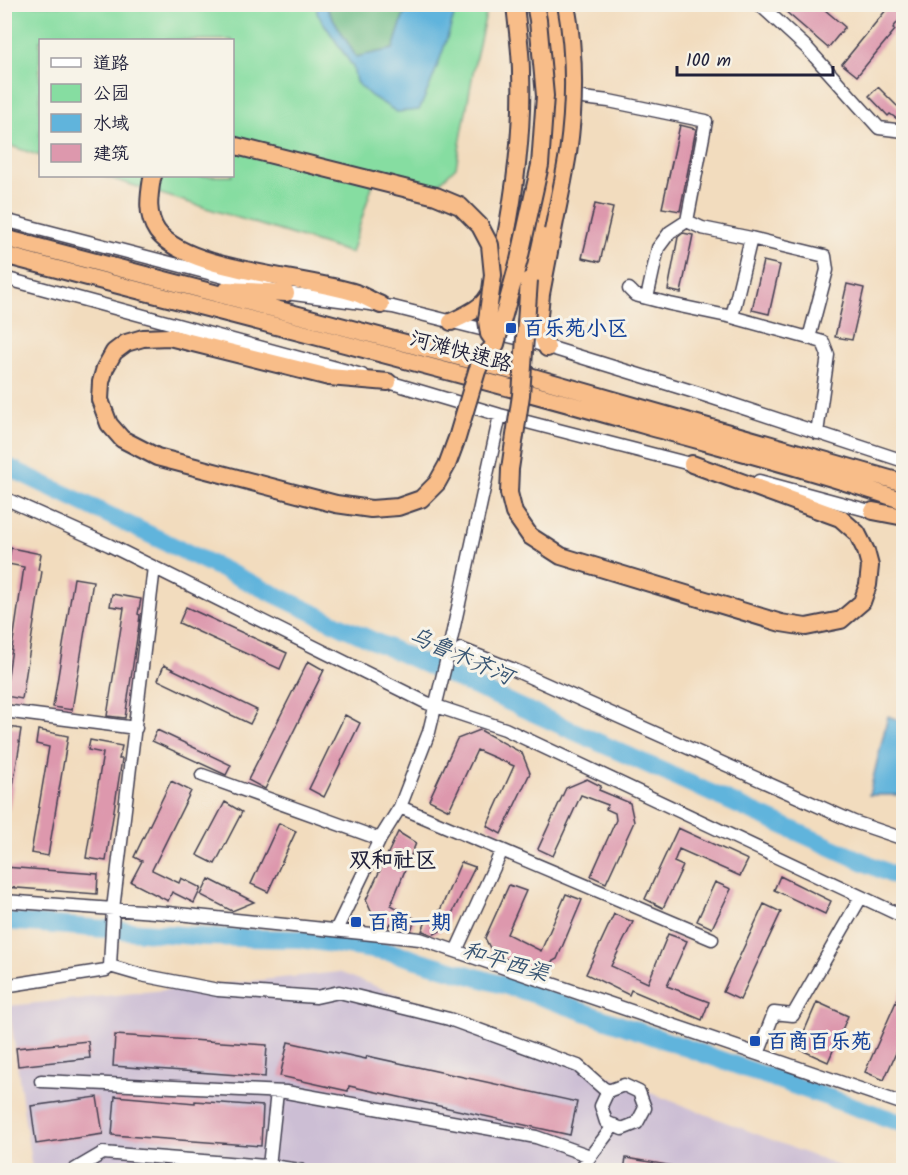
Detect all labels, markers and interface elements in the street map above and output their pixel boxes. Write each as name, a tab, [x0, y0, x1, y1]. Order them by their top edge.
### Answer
legend	[39, 39, 234, 177]
scale bar	[677, 39, 833, 77]
text: 100 m	[686, 47, 731, 76]
text: 道路	[93, 50, 129, 79]
text: 公园	[93, 80, 129, 109]
text: 水域	[93, 110, 129, 139]
text: 建筑	[93, 140, 129, 169]
place label: 百乐苑小区	[523, 313, 628, 346]
marker: 百乐苑小区	[504, 321, 518, 335]
street label: 河滩快速路	[406, 323, 516, 382]
water label: 乌鲁木齐河	[404, 619, 521, 697]
district label: 双和社区	[349, 844, 437, 879]
place label: 百商一期	[368, 907, 452, 940]
marker: 百商一期	[349, 915, 363, 929]
water label: 和平西渠	[458, 934, 554, 994]
place label: 百商百乐苑	[767, 1026, 872, 1059]
marker: 百商百乐苑	[748, 1034, 762, 1048]

